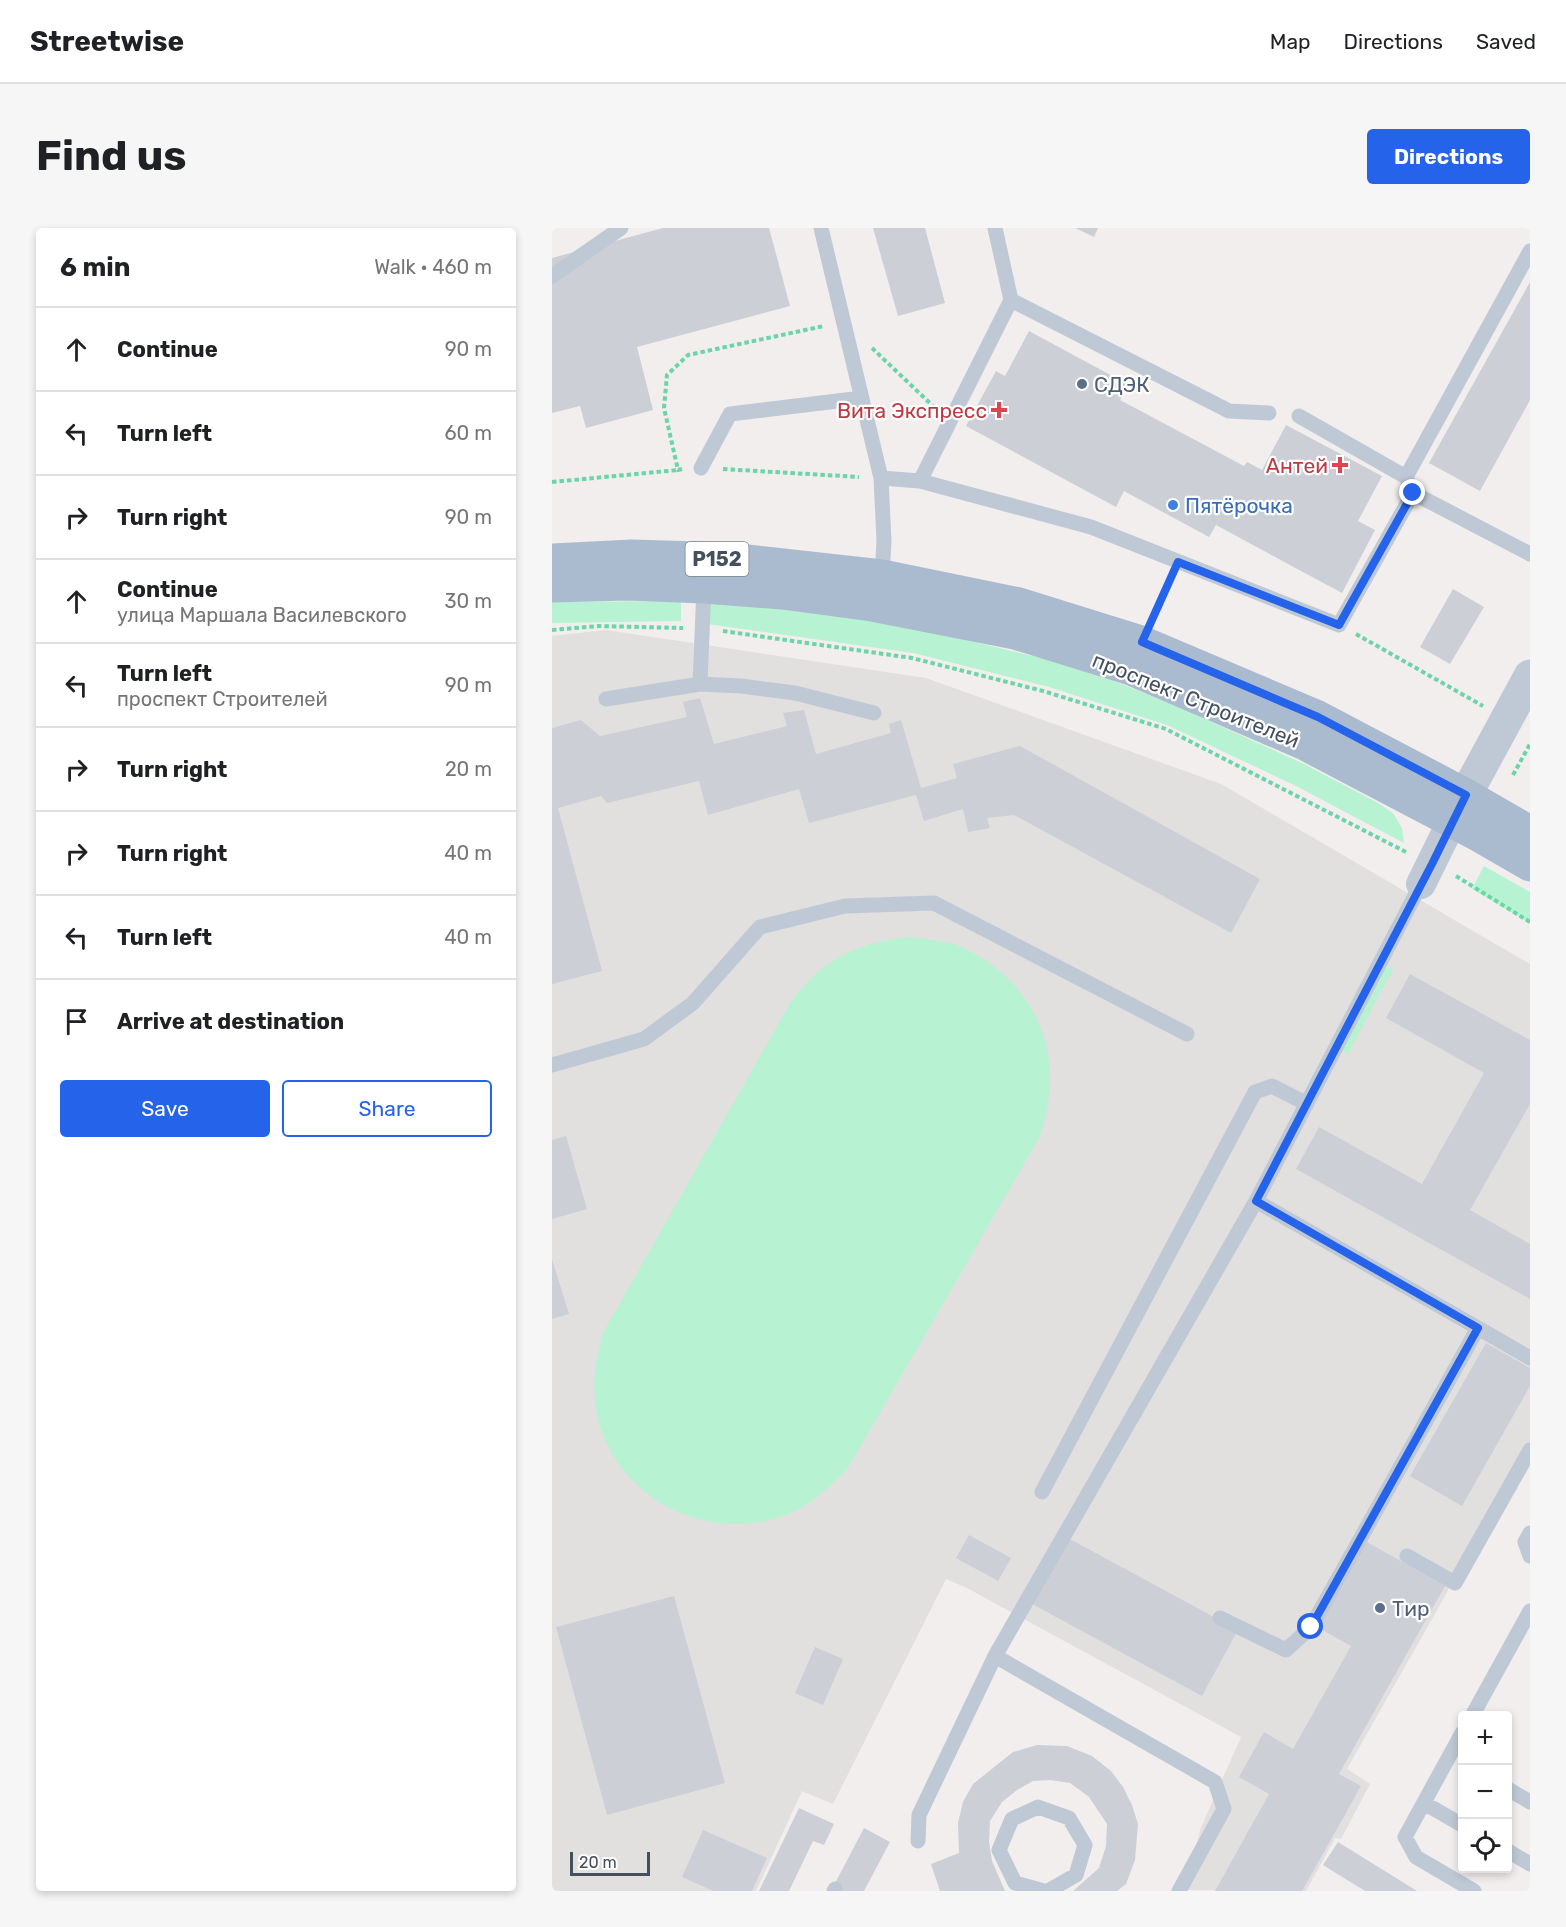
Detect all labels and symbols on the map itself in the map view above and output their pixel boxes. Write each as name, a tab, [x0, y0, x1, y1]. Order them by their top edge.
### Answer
place label: СДЭК	[1094, 372, 1150, 397]
marker: СДЭК	[1075, 377, 1089, 391]
place label: Вита Экспресс	[837, 398, 987, 423]
marker: Вита Экспресс	[992, 403, 1006, 417]
place label: Антей	[1266, 453, 1328, 478]
marker: Антей	[1333, 458, 1347, 472]
route end	[1399, 479, 1425, 505]
place label: Пятёрочка	[1185, 493, 1293, 518]
marker: Пятёрочка	[1166, 498, 1180, 512]
road number: Р152	[686, 542, 748, 576]
street label: проспект Строителей	[1089, 647, 1303, 753]
place label: Тир	[1392, 1596, 1429, 1621]
marker: Тир	[1373, 1601, 1387, 1615]
route start	[1297, 1613, 1323, 1639]
scale bar	[570, 1849, 650, 1876]

